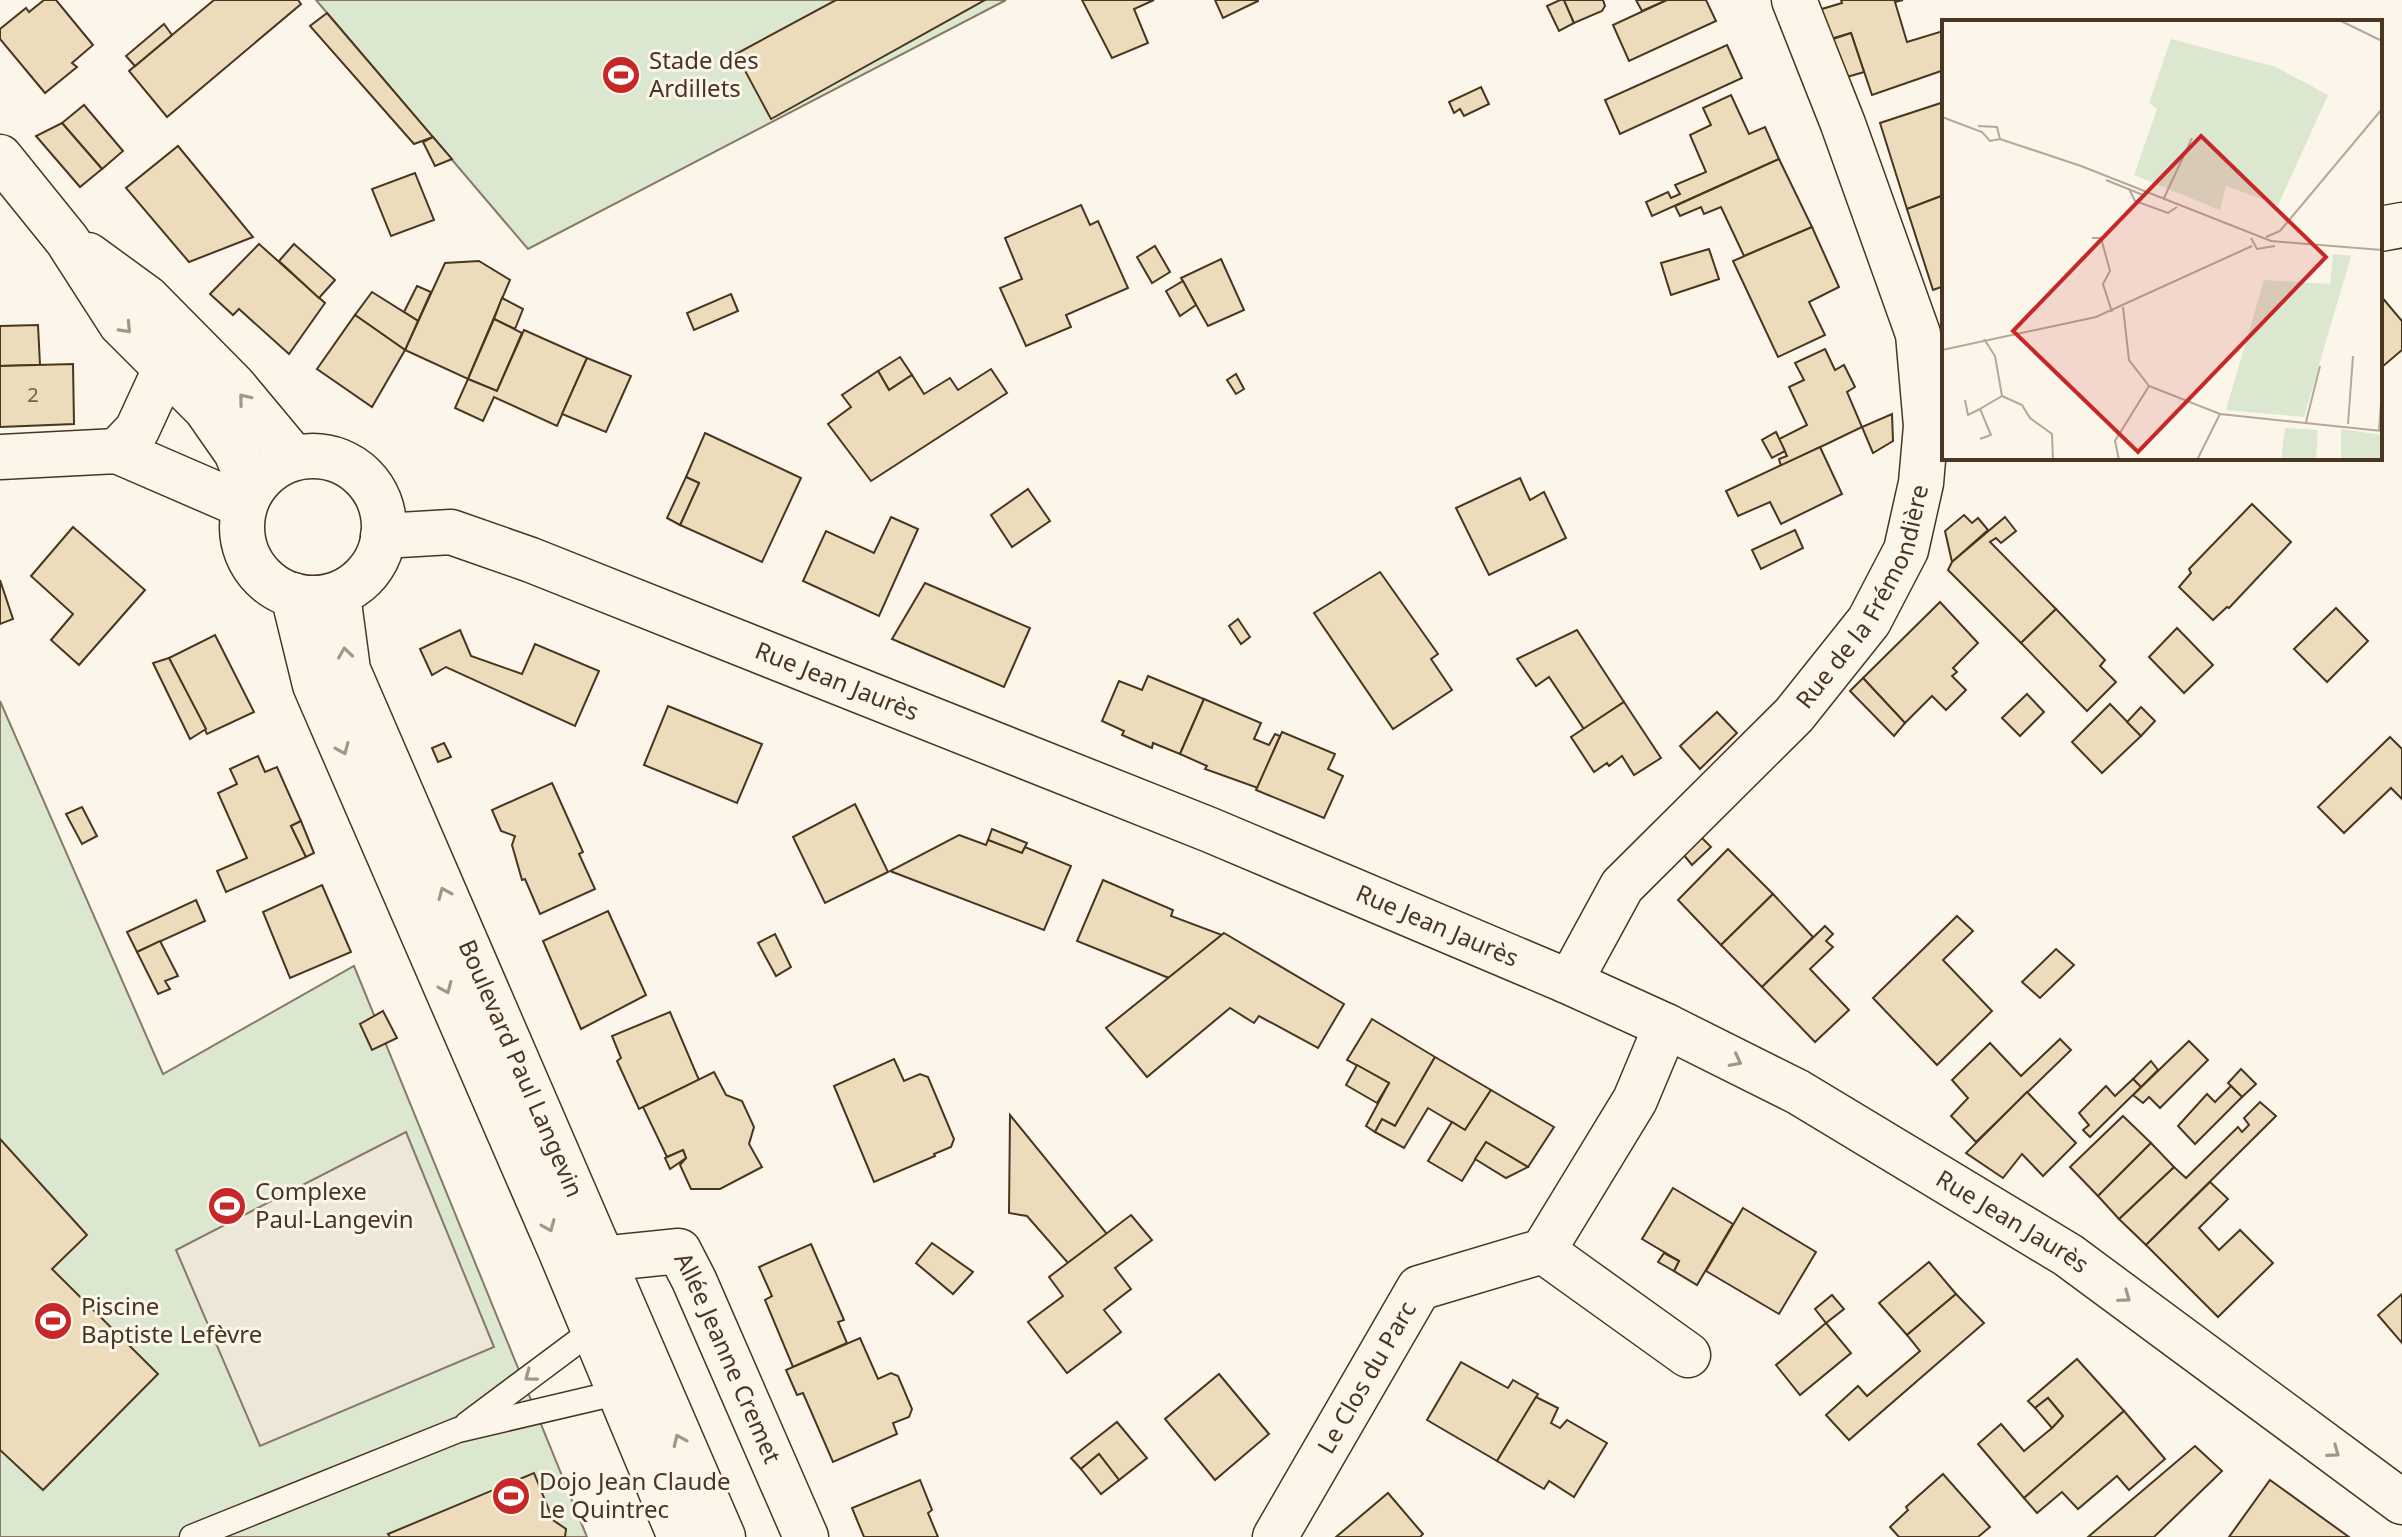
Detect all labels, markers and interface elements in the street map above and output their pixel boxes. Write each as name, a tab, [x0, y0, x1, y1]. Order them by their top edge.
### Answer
inset map	[1942, 20, 2382, 460]
place label: Stade des Ardillets	[649, 43, 759, 104]
sports icon: Stade des Ardillets	[600, 54, 642, 96]
one-way arrow	[116, 318, 131, 333]
house number: 2	[27, 381, 39, 408]
one-way arrow	[239, 394, 254, 408]
street label: Rue de la Frémondière	[1787, 481, 1935, 715]
street label: Rue Jean Jaurès	[751, 633, 924, 728]
one-way arrow	[337, 646, 354, 659]
one-way arrow	[333, 741, 349, 755]
street label: Rue Jean Jaurès	[1351, 876, 1524, 974]
one-way arrow	[437, 887, 453, 901]
street label: Boulevard Paul Langevin	[452, 934, 592, 1202]
one-way arrow	[436, 979, 452, 994]
one-way arrow	[1727, 1051, 1742, 1067]
street label: Rue Jean Jaurès	[1930, 1161, 2096, 1280]
place label: Complexe Paul-Langevin	[255, 1174, 414, 1235]
sports icon: Complexe Paul-Langevin	[206, 1185, 248, 1227]
one-way arrow	[540, 1218, 556, 1232]
street label: Allée Jeanne Cremet	[668, 1246, 790, 1468]
one-way arrow	[2116, 1287, 2131, 1302]
place label: Piscine Baptiste Lefèvre	[81, 1289, 262, 1350]
street label: Le Clos du Parc	[1309, 1295, 1423, 1459]
sports icon: Piscine Baptiste Lefèvre	[32, 1300, 74, 1342]
one-way arrow	[525, 1367, 539, 1381]
one-way arrow	[673, 1434, 689, 1448]
one-way arrow	[2325, 1442, 2340, 1456]
place label: Dojo Jean Claude Le Quintrec	[539, 1464, 731, 1525]
sports icon: Dojo Jean Claude Le Quintrec	[490, 1475, 532, 1517]

